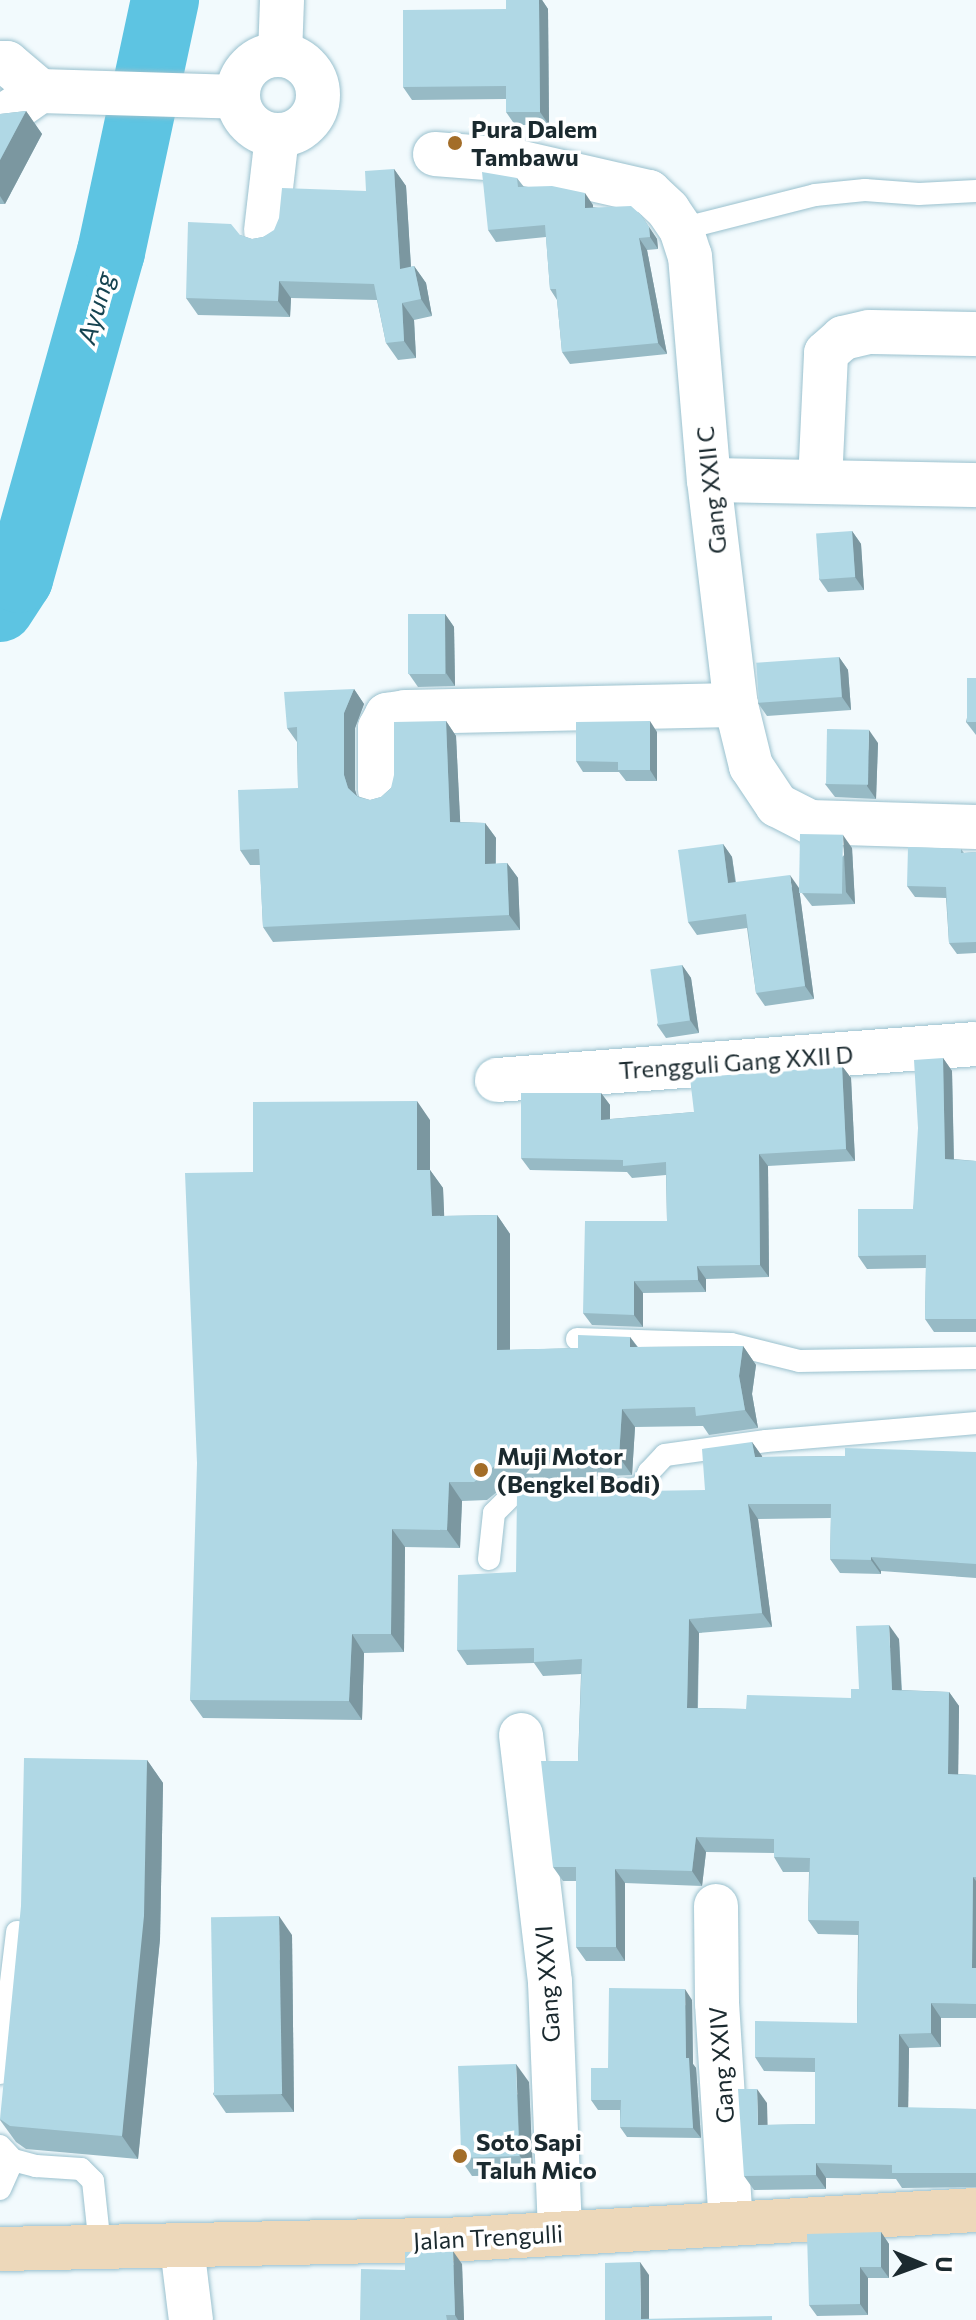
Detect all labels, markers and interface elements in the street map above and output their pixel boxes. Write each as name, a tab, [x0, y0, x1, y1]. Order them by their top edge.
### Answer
place label: Pura Dalem Tambawu	[471, 115, 598, 171]
marker: Pura Dalem Tambawu	[446, 134, 464, 152]
water label: Ayung	[70, 268, 120, 348]
street label: Gang XXII C	[690, 425, 732, 555]
street label: Trengguli Gang XXII D	[618, 1039, 854, 1085]
place label: Muji Motor (Bengkel Bodi)	[497, 1442, 660, 1498]
marker: Muji Motor (Bengkel Bodi)	[472, 1461, 490, 1479]
street label: Gang XXVI	[529, 1925, 565, 2043]
street label: Gang XXIV	[703, 2006, 739, 2124]
place label: Soto Sapi Taluh Mico	[476, 2128, 597, 2184]
marker: Soto Sapi Taluh Mico	[451, 2147, 469, 2165]
street label: Jalan Trengulli	[412, 2219, 564, 2255]
north arrow	[880, 2224, 960, 2304]
text: U	[931, 2256, 958, 2273]

